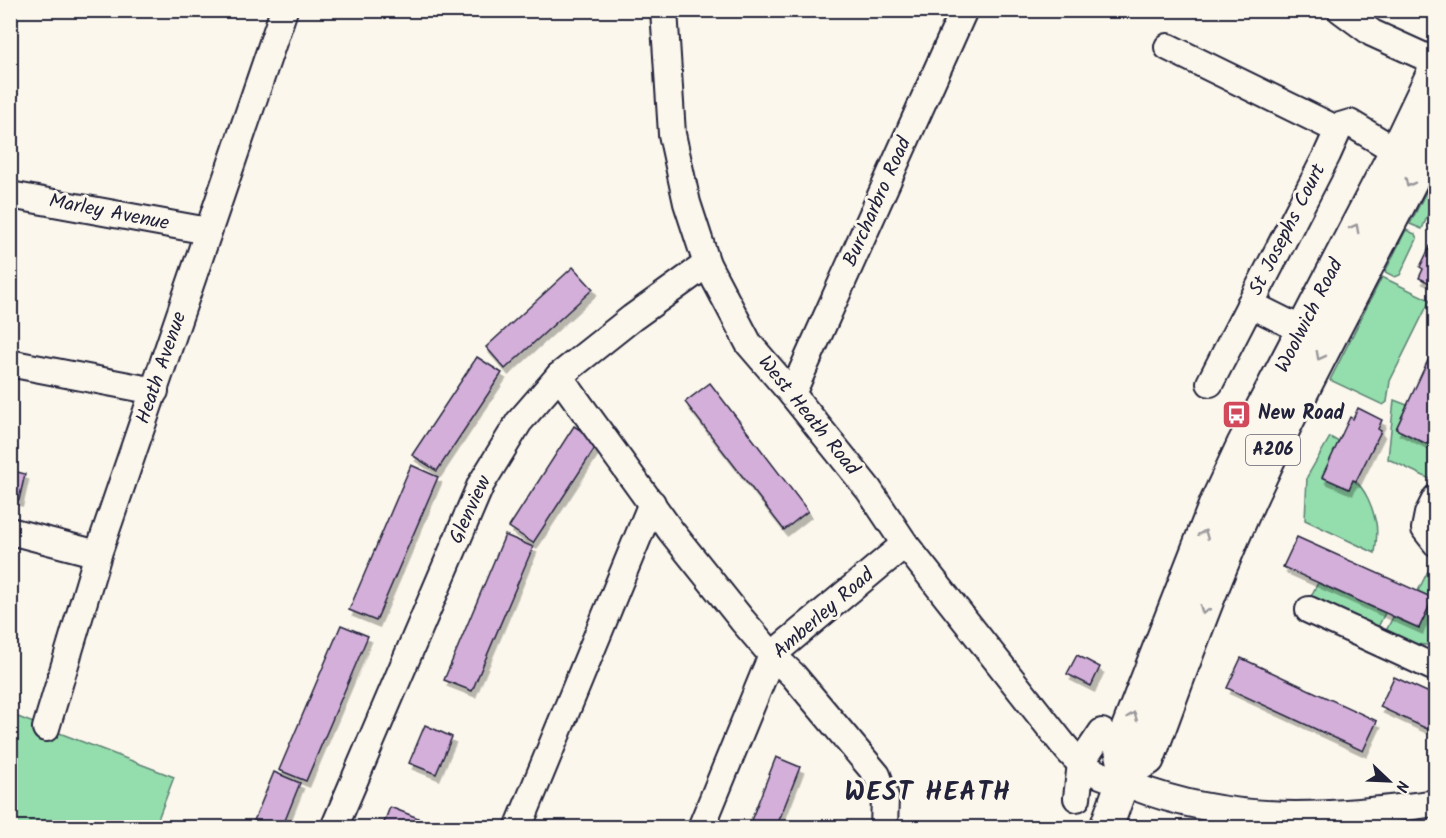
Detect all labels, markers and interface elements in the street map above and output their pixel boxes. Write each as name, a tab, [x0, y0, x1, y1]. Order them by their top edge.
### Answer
street label: Burcharbro Road	[835, 131, 921, 272]
street label: St Josephs Court	[1241, 158, 1335, 301]
one-way arrow	[1405, 177, 1417, 188]
street label: Marley Avenue	[46, 186, 172, 240]
one-way arrow	[1348, 223, 1359, 234]
street label: Woolwich Road	[1267, 252, 1353, 379]
street label: Heath Avenue	[128, 307, 196, 429]
street label: West Heath Road	[749, 349, 867, 484]
one-way arrow	[1316, 350, 1328, 361]
bus stop icon: New Road	[1221, 398, 1253, 430]
place label: New Road	[1258, 398, 1346, 430]
road number: A206	[1246, 435, 1300, 465]
street label: Glenview	[441, 470, 501, 550]
one-way arrow	[1196, 529, 1209, 540]
street label: Amberley Road	[766, 560, 883, 667]
one-way arrow	[1199, 603, 1211, 614]
one-way arrow	[1126, 711, 1138, 722]
north arrow	[1359, 751, 1419, 811]
district label: WEST HEATH	[845, 772, 1011, 814]
text: N	[1388, 777, 1415, 796]

